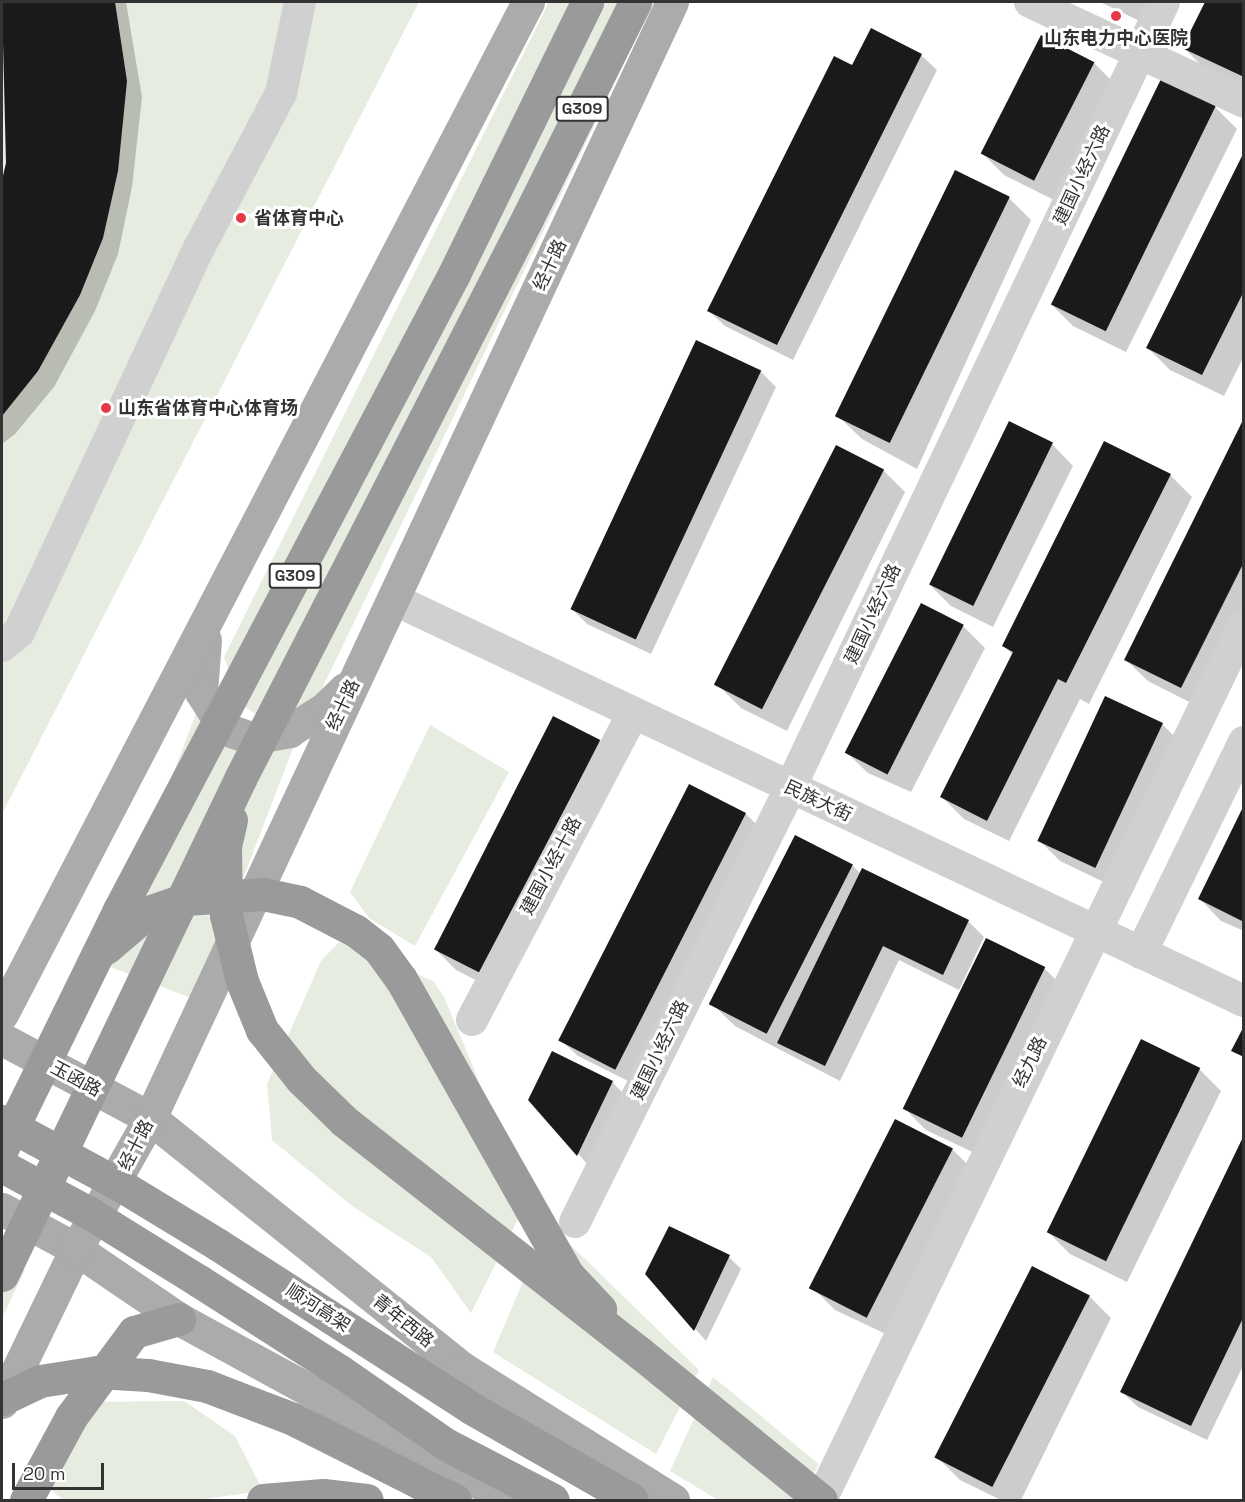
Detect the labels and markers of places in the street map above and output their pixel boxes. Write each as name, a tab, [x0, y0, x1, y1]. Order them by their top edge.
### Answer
marker: 山东电力中心医院	[1107, 7, 1125, 25]
place label: 山东电力中心医院	[1044, 27, 1188, 49]
place label: 省体育中心	[254, 207, 344, 229]
marker: 省体育中心	[232, 209, 250, 227]
place label: 山东省体育中心体育场	[118, 397, 298, 419]
marker: 山东省体育中心体育场	[99, 401, 113, 415]

